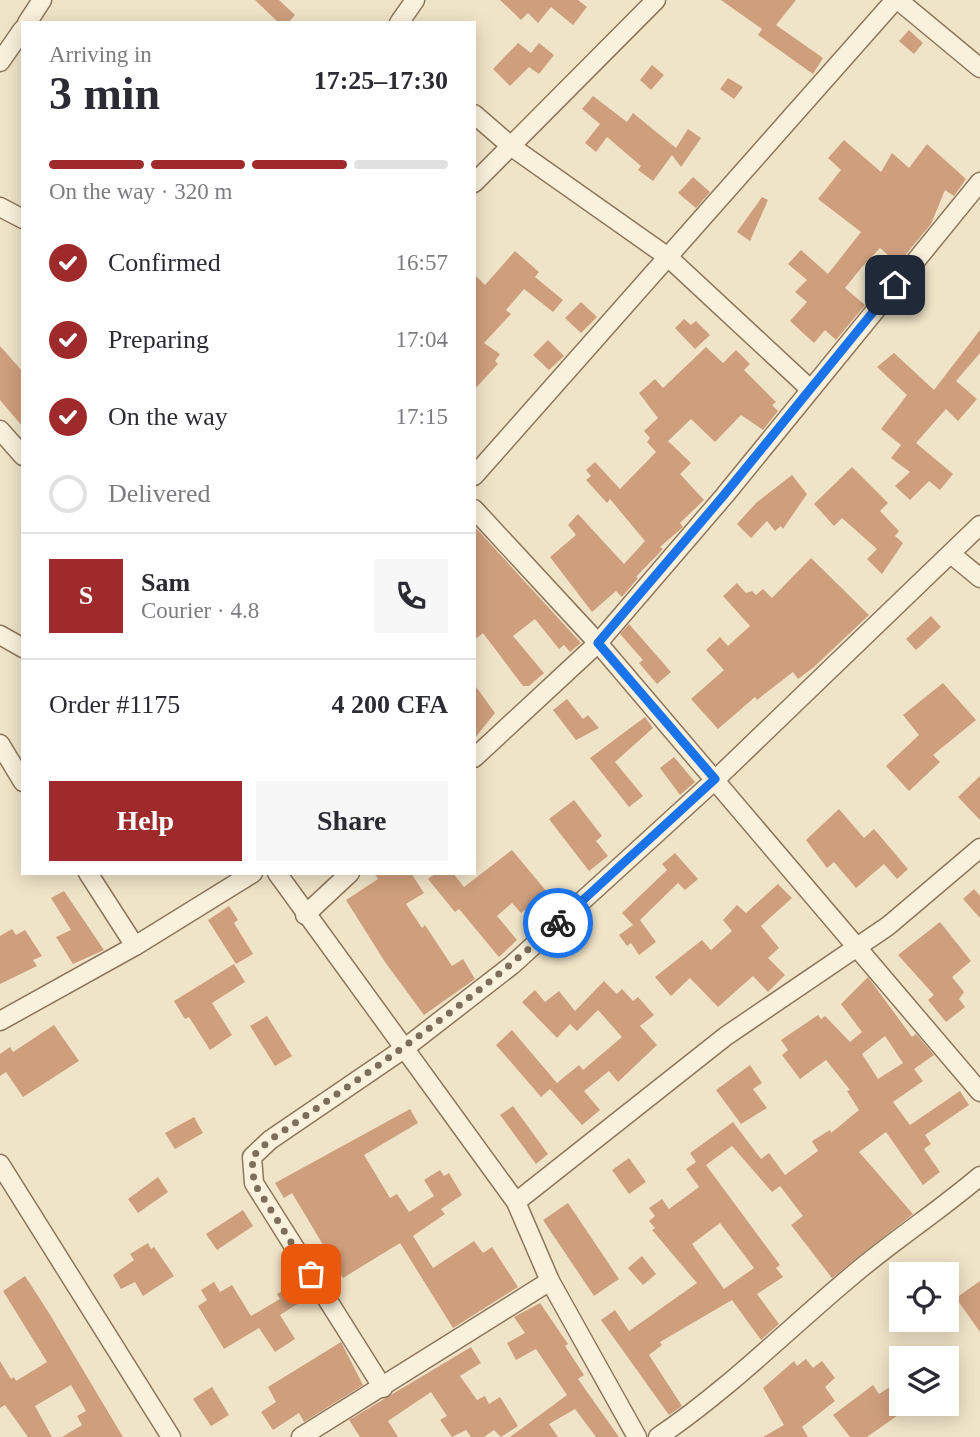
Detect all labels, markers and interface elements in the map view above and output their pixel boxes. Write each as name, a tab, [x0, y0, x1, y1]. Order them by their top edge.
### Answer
text: Arriving in	[49, 42, 152, 67]
text: 17:25–17:30	[314, 66, 448, 95]
text: 3 min	[49, 68, 160, 119]
text: On the way · 320 m	[49, 179, 232, 204]
icon: check	[49, 244, 87, 282]
text: Confirmed	[108, 248, 221, 277]
text: 16:57	[396, 250, 448, 275]
pin	[865, 255, 925, 315]
icon: home	[876, 266, 914, 304]
icon: check	[49, 321, 87, 359]
text: Preparing	[108, 325, 209, 354]
text: 17:04	[396, 327, 448, 352]
icon: check	[49, 398, 87, 436]
text: On the way	[108, 402, 228, 431]
text: 17:15	[396, 404, 448, 429]
text: Delivered	[108, 479, 211, 508]
button: phone	[374, 559, 448, 633]
text: Sam	[141, 568, 190, 597]
text: S	[79, 581, 93, 610]
text: Courier · 4.8	[141, 598, 259, 623]
text: Order #1175	[49, 690, 180, 719]
text: 4 200 CFA	[331, 690, 448, 719]
button: Help	[49, 781, 242, 861]
button: Share	[256, 781, 448, 861]
courier	[523, 888, 593, 958]
icon: bike	[539, 904, 577, 942]
pin	[281, 1244, 341, 1304]
icon: bag	[292, 1255, 330, 1293]
map controls	[889, 1262, 959, 1416]
button: locate	[889, 1262, 959, 1332]
button: layers	[889, 1346, 959, 1416]

